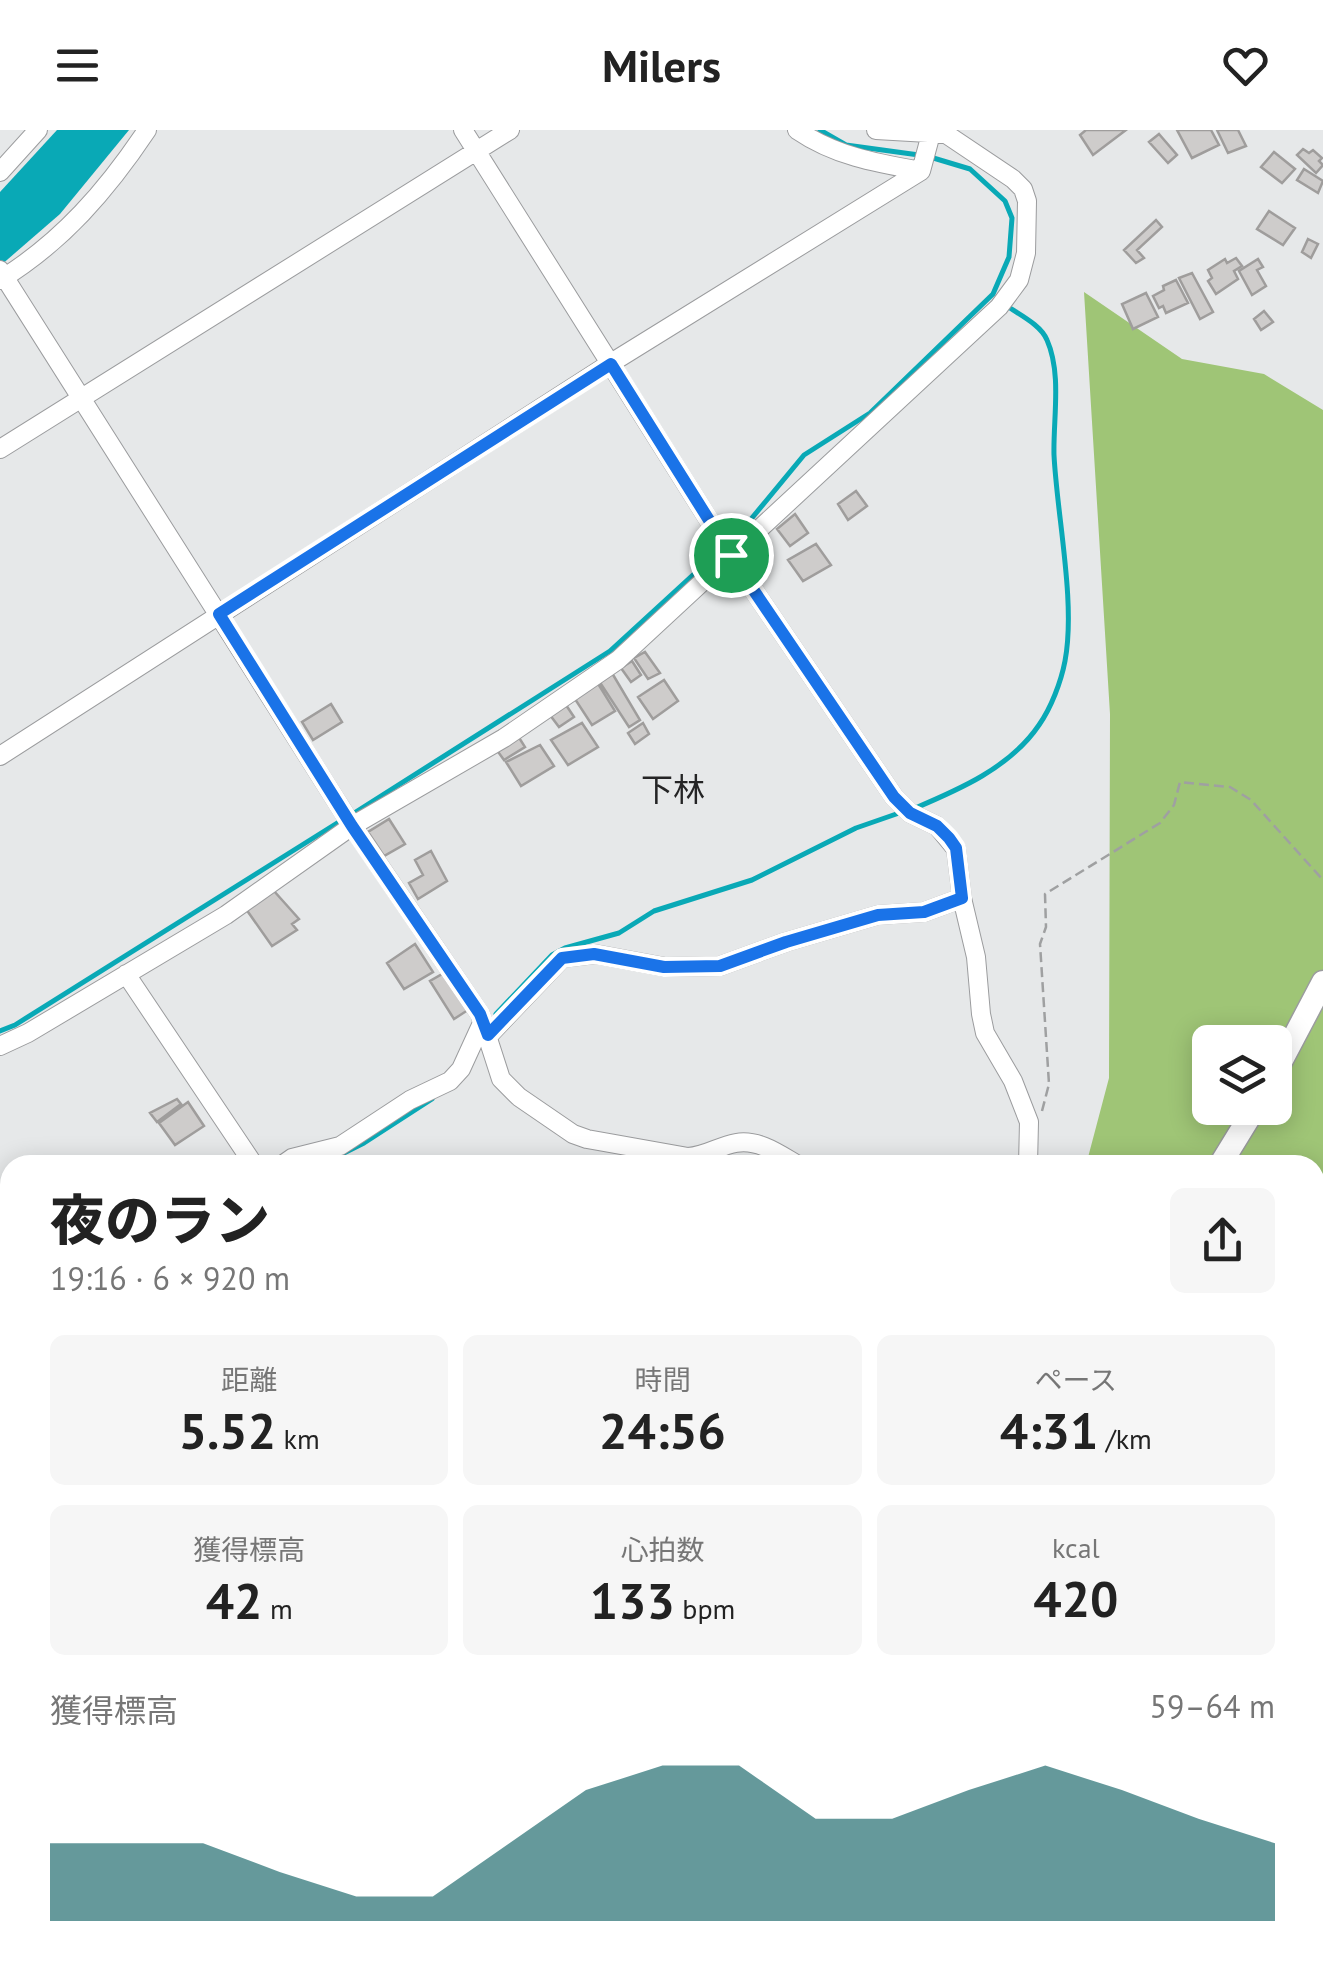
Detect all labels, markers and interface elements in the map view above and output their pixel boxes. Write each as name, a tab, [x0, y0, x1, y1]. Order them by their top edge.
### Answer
text: Milers	[602, 36, 721, 94]
icon: menu	[50, 38, 105, 93]
icon: heart	[1218, 38, 1273, 93]
pin	[689, 513, 774, 598]
icon: arrive	[704, 528, 759, 583]
district label: 下林	[641, 768, 705, 810]
map controls	[1192, 1025, 1292, 1125]
button: layers	[1192, 1025, 1292, 1125]
text: 夜のラン	[50, 1184, 270, 1255]
button: share	[1170, 1188, 1275, 1293]
text: 19:16 · 6 × 920 m	[50, 1257, 290, 1299]
text: 距離	[221, 1361, 277, 1398]
text: 時間	[634, 1361, 691, 1398]
text: ペース	[1035, 1361, 1117, 1398]
text: 5.52	[179, 1398, 276, 1463]
text: 24:56	[599, 1398, 726, 1463]
text: 4:31	[1000, 1398, 1098, 1463]
text: km	[276, 1420, 320, 1457]
text: /km	[1098, 1420, 1152, 1457]
text: kcal	[1052, 1529, 1100, 1566]
text: 獲得標高	[193, 1531, 305, 1568]
text: 心拍数	[620, 1531, 705, 1568]
text: 420	[1033, 1566, 1118, 1631]
text: 42	[206, 1568, 262, 1633]
text: 133	[590, 1568, 675, 1633]
text: m	[262, 1590, 293, 1627]
text: bpm	[675, 1590, 735, 1627]
text: 59–64 m	[1150, 1685, 1275, 1727]
text: 獲得標高	[50, 1689, 178, 1731]

